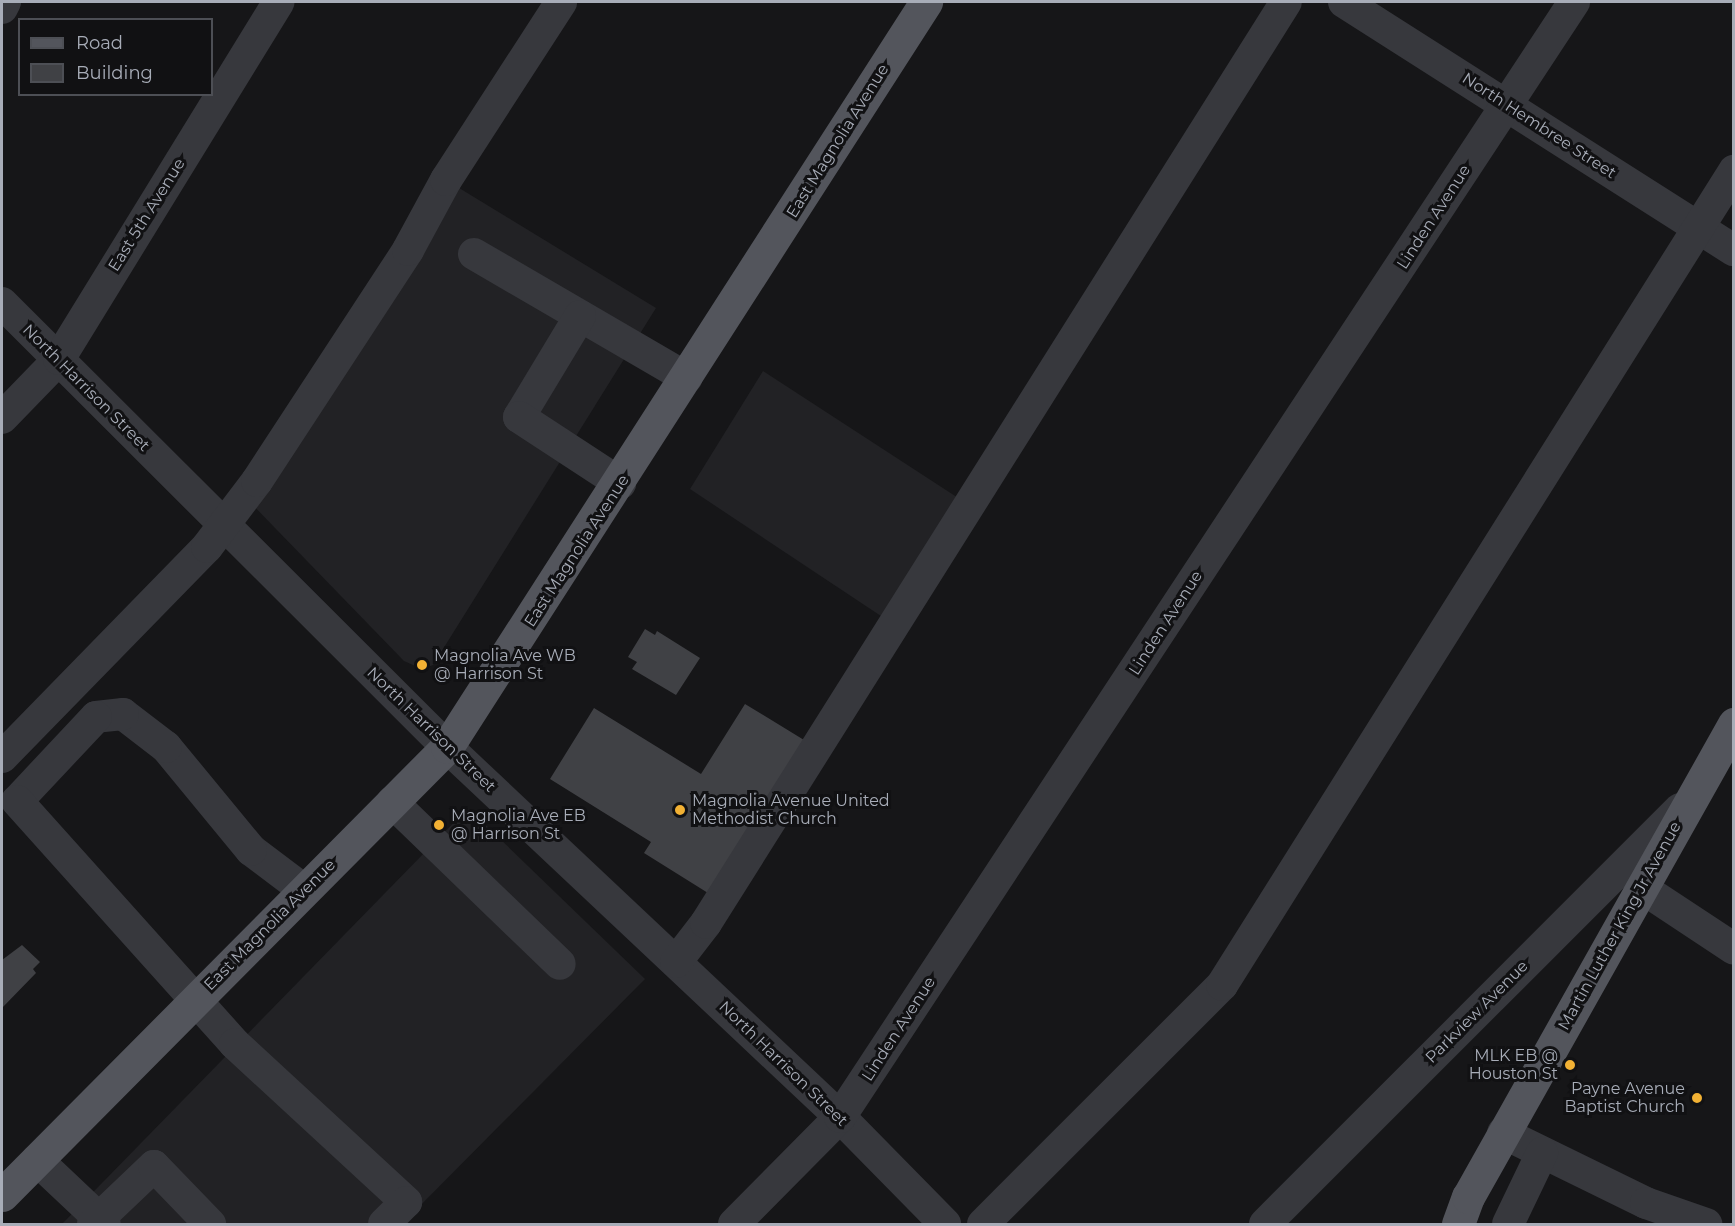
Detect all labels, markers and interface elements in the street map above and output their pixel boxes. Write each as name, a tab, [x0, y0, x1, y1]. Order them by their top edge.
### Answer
legend	[18, 18, 213, 96]
text: Road	[76, 32, 123, 54]
street label: East Magnolia Avenue	[783, 61, 893, 221]
text: Building	[76, 62, 153, 84]
street label: North Hembree Street	[1458, 69, 1620, 183]
street label: East 5th Avenue	[105, 155, 189, 275]
street label: Linden Avenue	[1393, 161, 1475, 273]
street label: North Harrison Street	[18, 320, 154, 456]
street label: East Magnolia Avenue	[521, 471, 633, 631]
street label: Linden Avenue	[1125, 567, 1207, 679]
place label: Magnolia Ave WB @ Harrison St	[434, 646, 576, 684]
marker: Magnolia Ave WB @ Harrison St	[415, 658, 429, 672]
street label: North Harrison Street	[363, 663, 499, 797]
place label: Magnolia Avenue United Methodist Church	[692, 791, 890, 829]
marker: Magnolia Avenue United Methodist Church	[673, 803, 687, 817]
place label: Magnolia Ave EB @ Harrison St	[451, 806, 586, 844]
marker: Magnolia Ave EB @ Harrison St	[432, 818, 446, 832]
street label: Martin Luther King Jr Avenue	[1555, 818, 1685, 1034]
street label: East Magnolia Avenue	[200, 855, 340, 995]
street label: Parkview Avenue	[1422, 957, 1532, 1067]
street label: Linden Avenue	[858, 973, 940, 1085]
street label: North Harrison Street	[715, 997, 851, 1131]
place label: MLK EB @ Houston St	[1469, 1046, 1558, 1084]
marker: MLK EB @ Houston St	[1563, 1058, 1577, 1072]
place label: Payne Avenue Baptist Church	[1565, 1079, 1685, 1117]
marker: Payne Avenue Baptist Church	[1690, 1091, 1704, 1105]

